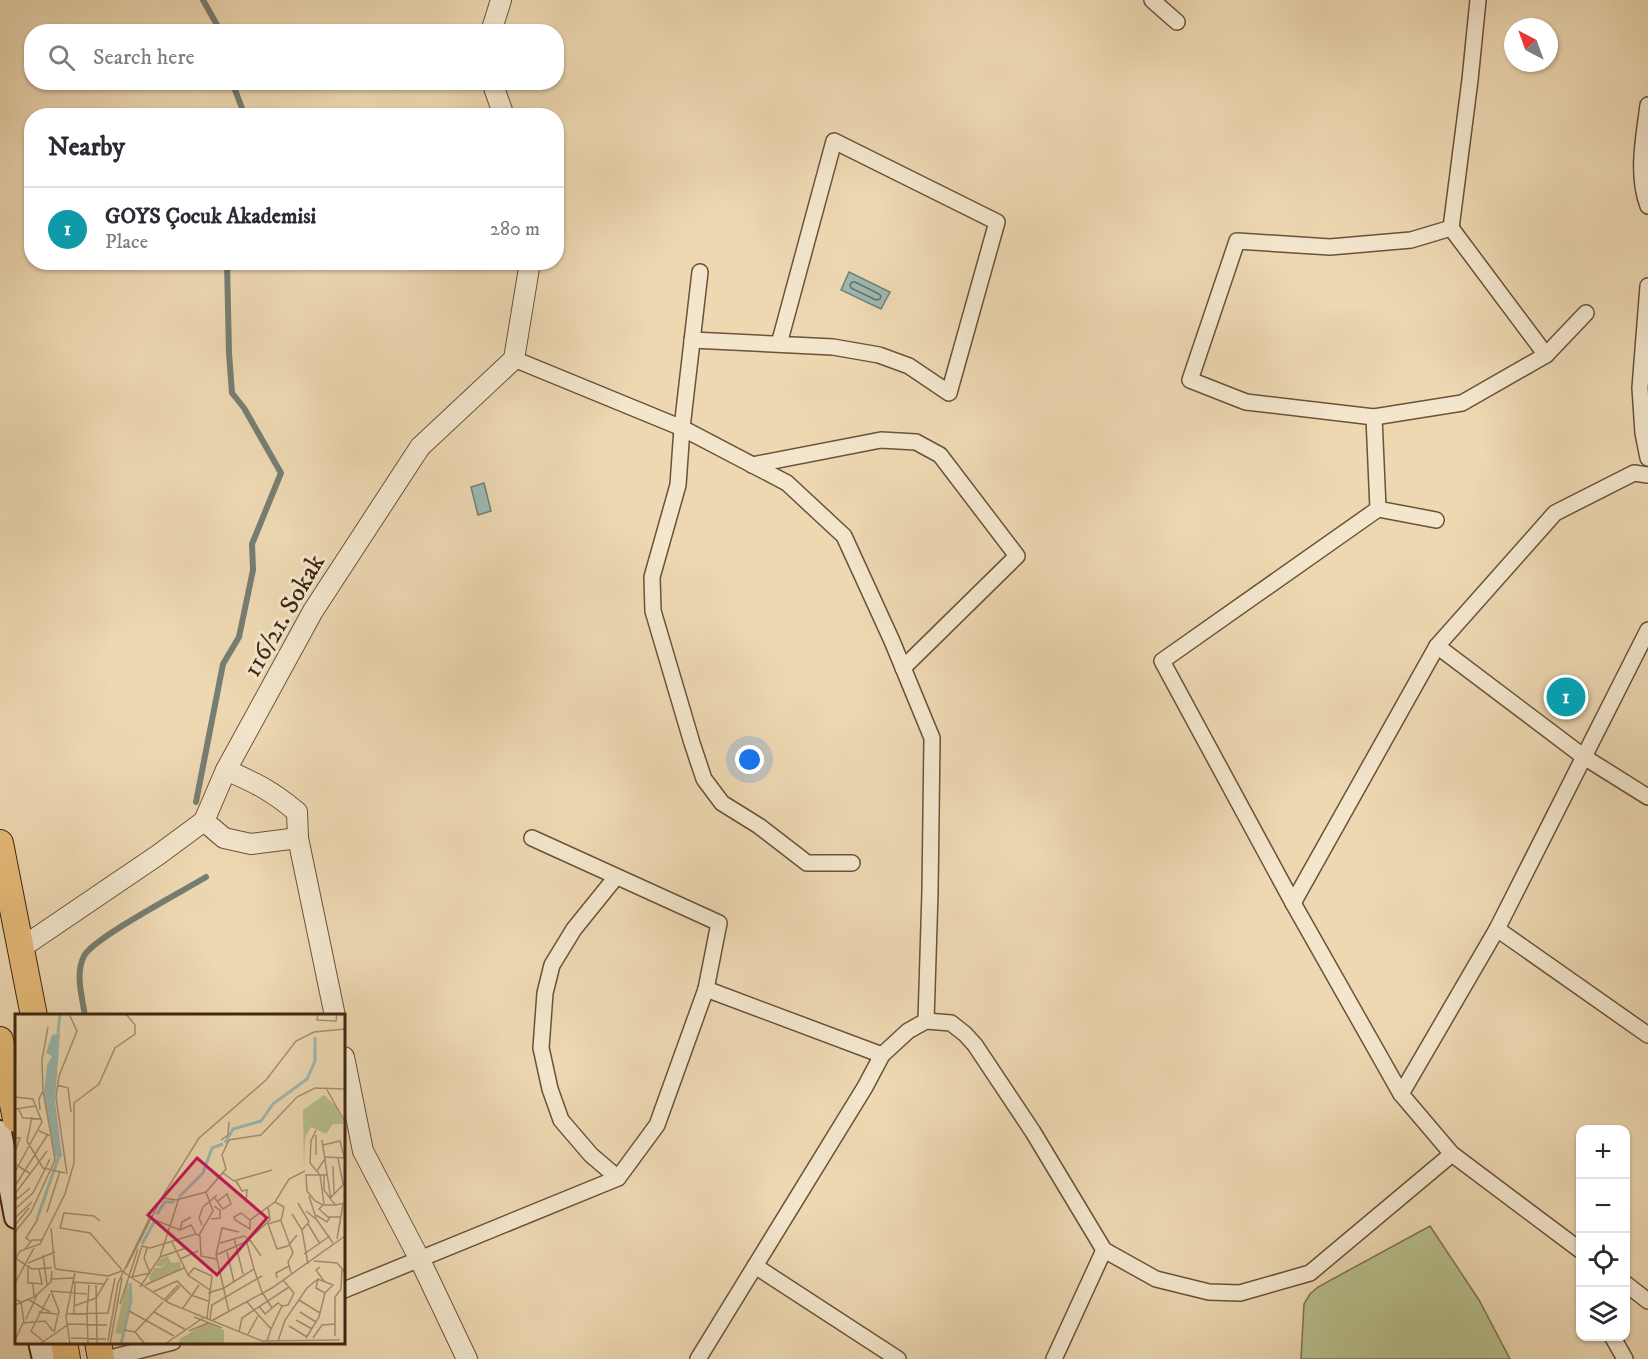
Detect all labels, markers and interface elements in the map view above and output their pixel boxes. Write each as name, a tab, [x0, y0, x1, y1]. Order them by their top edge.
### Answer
north arrow	[1504, 18, 1558, 72]
search box	[24, 24, 564, 90]
icon: search	[45, 41, 78, 74]
text: Search here	[93, 44, 195, 71]
text: Nearby	[48, 131, 125, 164]
text: GOYS Çocuk Akademisi	[105, 203, 316, 230]
text: 1	[64, 217, 71, 242]
text: 280 m	[490, 217, 540, 242]
text: Place	[105, 230, 148, 255]
street label: 116/21. Sokak	[236, 548, 333, 683]
pin: 1	[1546, 674, 1586, 720]
your location	[735, 745, 764, 774]
inset map	[15, 1014, 345, 1344]
map controls	[1576, 1125, 1630, 1341]
button: +	[1576, 1125, 1630, 1179]
button: −	[1576, 1179, 1630, 1233]
button: locate	[1576, 1233, 1630, 1287]
button: layers	[1576, 1287, 1630, 1341]

